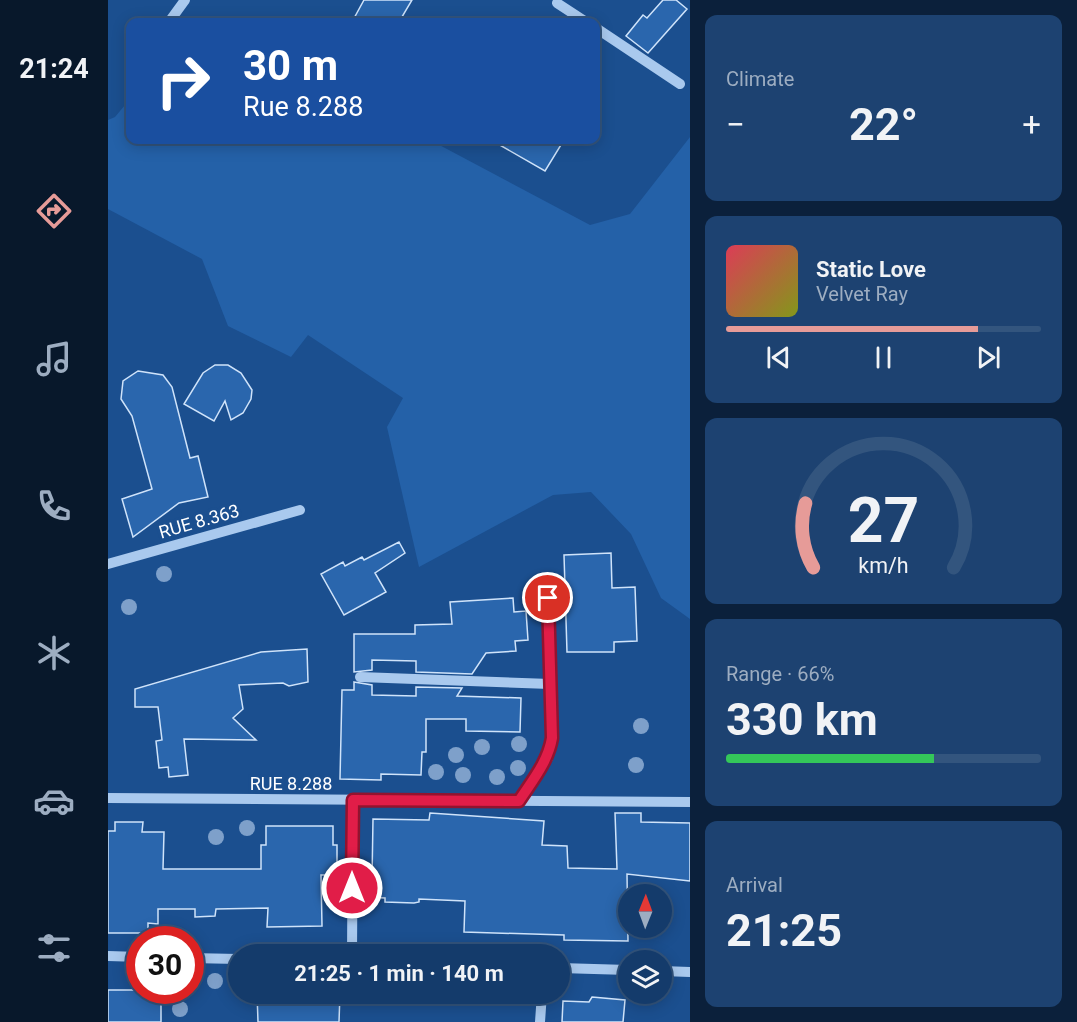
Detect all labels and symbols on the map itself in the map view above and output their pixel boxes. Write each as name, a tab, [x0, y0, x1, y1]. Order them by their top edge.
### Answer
street label: RUE 8.363	[156, 500, 242, 542]
pin	[522, 572, 573, 623]
street label: RUE 8.288	[250, 773, 332, 794]
position arrow	[320, 856, 384, 920]
north arrow	[618, 884, 672, 938]
speed limit sign: 30	[126, 926, 204, 1004]

